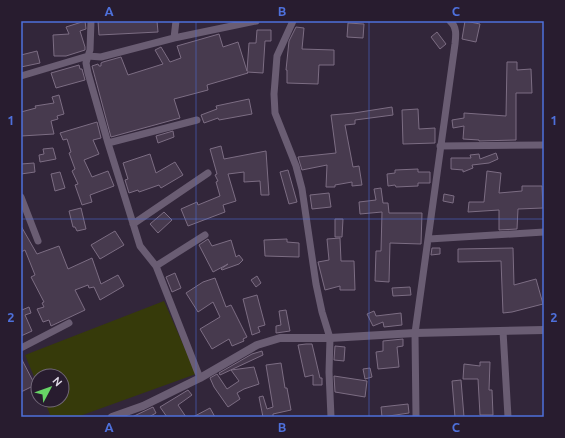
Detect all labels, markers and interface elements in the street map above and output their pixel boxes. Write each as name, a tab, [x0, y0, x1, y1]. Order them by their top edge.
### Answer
text: A	[104, 4, 114, 18]
text: B	[278, 4, 287, 18]
text: C	[452, 4, 461, 18]
text: 1	[7, 113, 15, 127]
text: 1	[550, 113, 558, 127]
text: 2	[7, 310, 15, 324]
text: 2	[550, 310, 558, 324]
north arrow	[30, 368, 70, 408]
text: N	[50, 374, 65, 388]
text: A	[104, 420, 114, 434]
text: B	[278, 420, 287, 434]
text: C	[452, 420, 461, 434]

